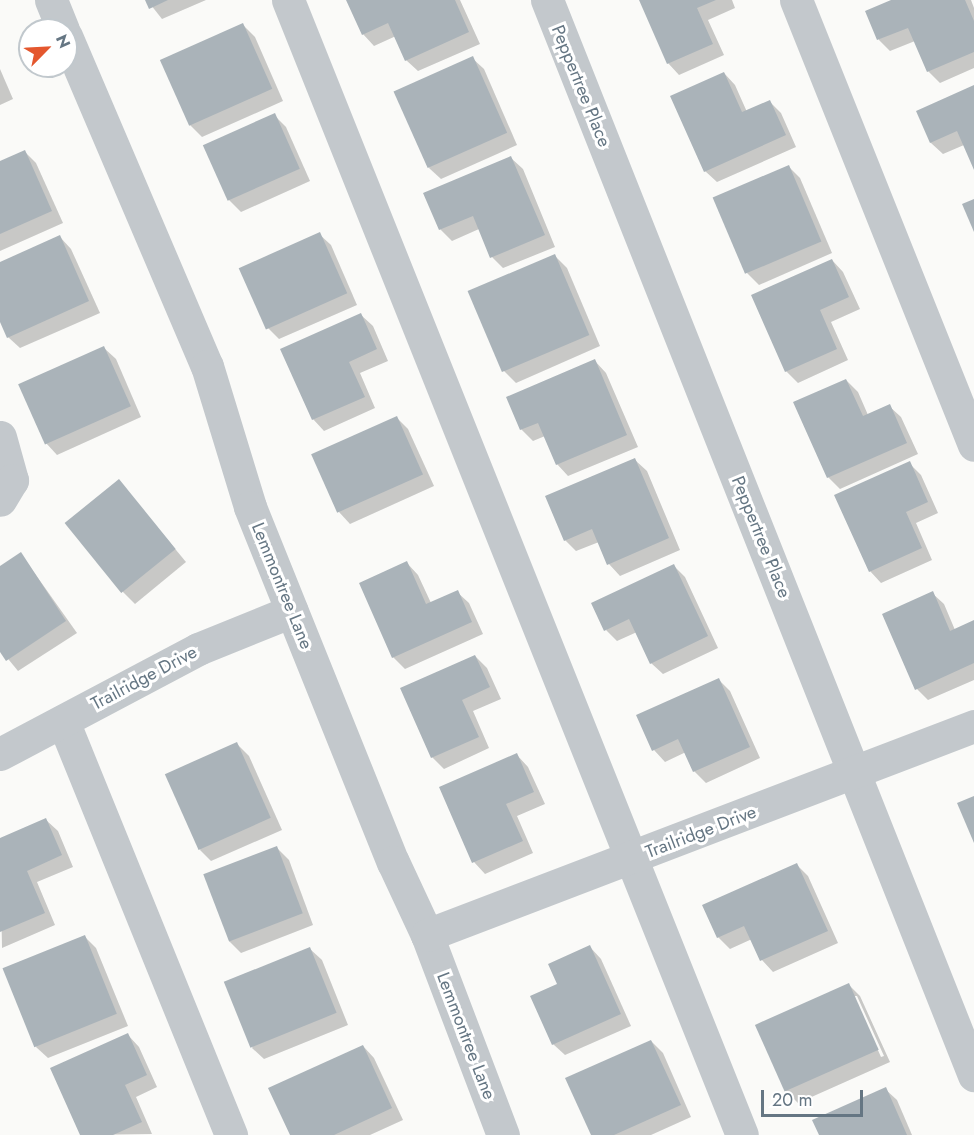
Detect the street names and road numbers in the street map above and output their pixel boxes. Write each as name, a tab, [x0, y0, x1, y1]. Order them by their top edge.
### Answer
street label: Peppertree Place	[547, 22, 615, 150]
street label: Peppertree Place	[727, 473, 795, 601]
street label: Lemmontree Lane	[247, 520, 317, 652]
street label: Trailridge Drive	[87, 641, 201, 715]
street label: Trailridge Drive	[643, 801, 759, 863]
street label: Lemmontree Lane	[432, 969, 500, 1103]

